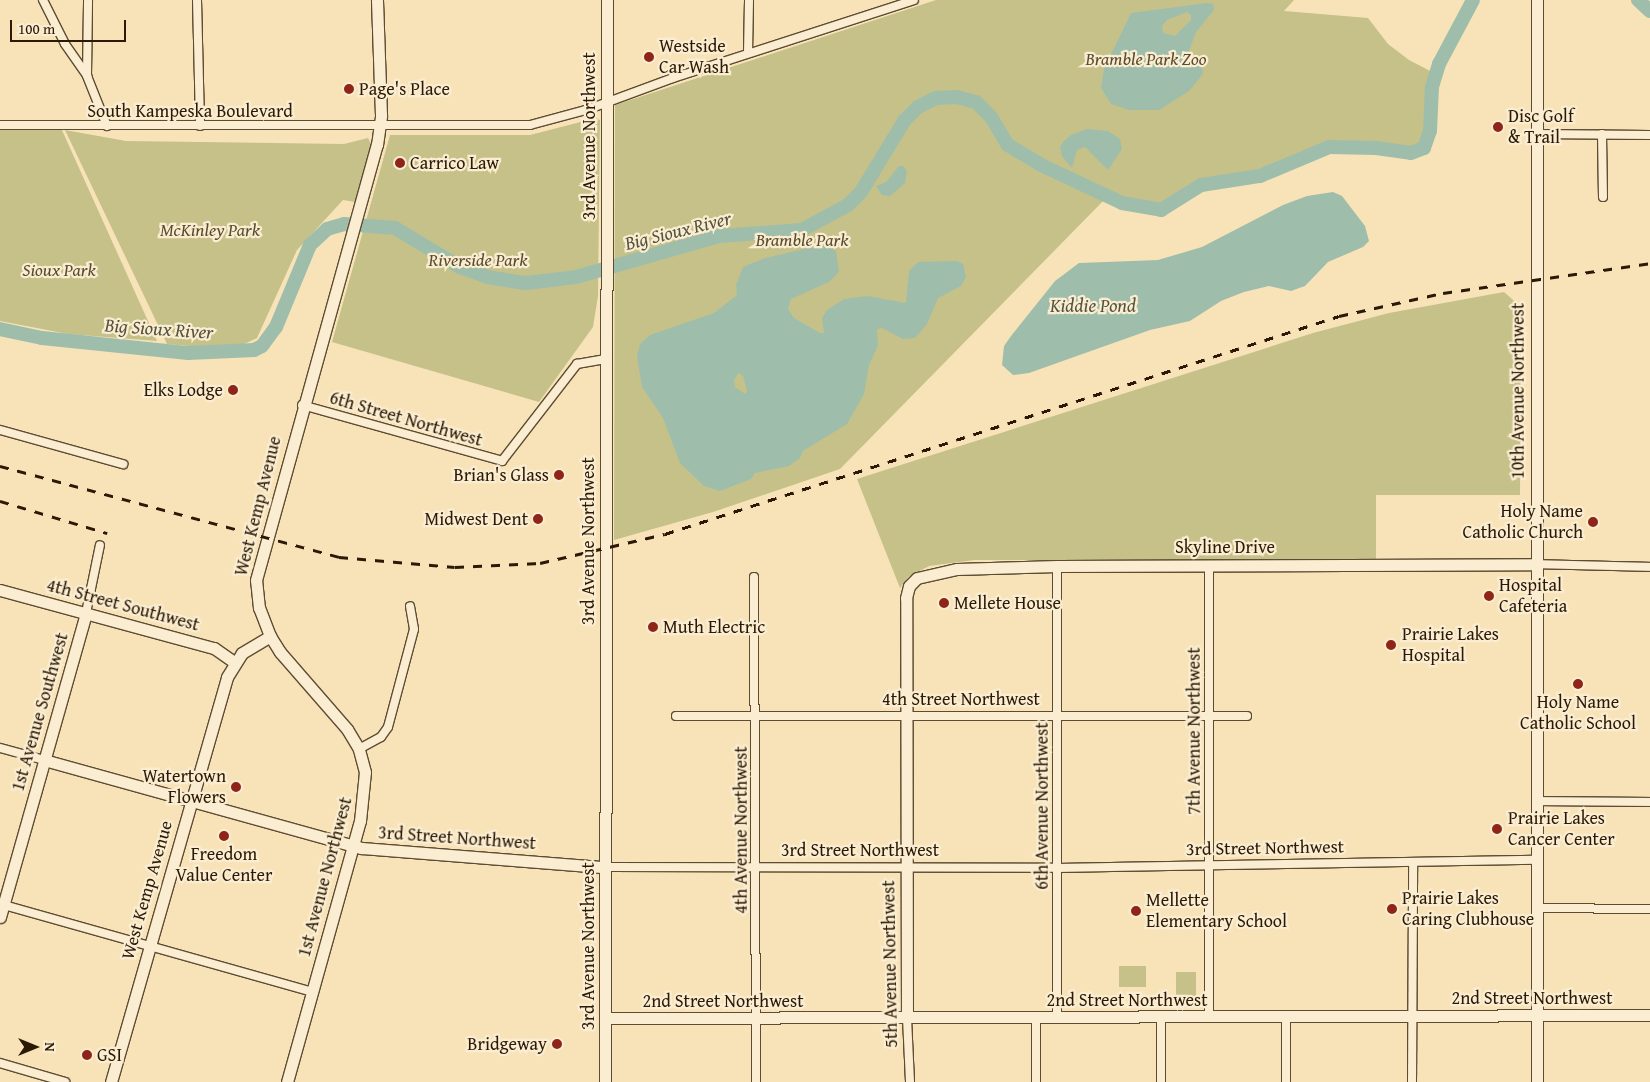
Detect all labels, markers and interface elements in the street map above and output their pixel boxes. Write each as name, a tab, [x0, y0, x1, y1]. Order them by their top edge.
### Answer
scale bar	[12, 10, 129, 42]
text: 100 m	[18, 18, 55, 39]
place label: Westside Car Wash	[659, 36, 729, 78]
park label: Bramble Park Zoo	[1086, 48, 1206, 70]
marker: Westside Car Wash	[643, 51, 655, 63]
street label: 3rd Avenue Northwest	[578, 52, 600, 220]
place label: Page's Place	[359, 78, 450, 100]
marker: Page's Place	[343, 83, 355, 95]
street label: South Kampeska Boulevard	[87, 100, 293, 122]
place label: Disc Golf & Trail	[1508, 106, 1574, 148]
marker: Disc Golf & Trail	[1492, 121, 1504, 133]
place label: Carrico Law	[410, 152, 499, 174]
marker: Carrico Law	[394, 157, 406, 169]
water label: Big Sioux River	[622, 207, 734, 255]
park label: McKinley Park	[160, 219, 260, 241]
park label: Bramble Park	[756, 229, 848, 251]
park label: Riverside Park	[429, 249, 527, 271]
park label: Sioux Park	[22, 259, 96, 281]
water label: Kiddie Pond	[1050, 295, 1136, 317]
street label: 10th Avenue Northwest	[1507, 303, 1529, 479]
water label: Big Sioux River	[104, 314, 214, 344]
place label: Elks Lodge	[144, 379, 223, 401]
marker: Elks Lodge	[227, 384, 239, 396]
street label: 6th Street Northwest	[327, 387, 485, 451]
street label: West Kemp Avenue	[230, 434, 286, 578]
street label: 3rd Avenue Northwest	[577, 457, 599, 625]
place label: Brian's Glass	[454, 464, 549, 486]
marker: Brian's Glass	[553, 469, 565, 481]
place label: Holy Name Catholic Church	[1462, 501, 1583, 544]
place label: Midwest Dent	[424, 508, 528, 530]
marker: Midwest Dent	[532, 513, 544, 525]
marker: Holy Name Catholic Church	[1587, 516, 1599, 528]
street label: Skyline Drive	[1175, 536, 1275, 558]
street label: 4th Street Southwest	[44, 574, 202, 636]
place label: Hospital Cafeteria	[1499, 575, 1567, 618]
marker: Hospital Cafeteria	[1483, 590, 1495, 602]
place label: Mellete House	[954, 592, 1061, 614]
marker: Mellete House	[938, 597, 950, 609]
place label: Muth Electric	[663, 616, 765, 638]
marker: Muth Electric	[647, 621, 659, 633]
place label: Prairie Lakes Hospital	[1402, 624, 1499, 666]
street label: 1st Avenue Southwest	[7, 630, 73, 794]
marker: Prairie Lakes Hospital	[1384, 638, 1398, 652]
street label: 7th Avenue Northwest	[1183, 647, 1205, 815]
marker: Holy Name Catholic School	[1572, 678, 1584, 690]
street label: 4th Street Northwest	[882, 688, 1040, 710]
place label: Holy Name Catholic School	[1520, 692, 1636, 734]
street label: 6th Avenue Northwest	[1031, 722, 1053, 890]
street label: 4th Avenue Northwest	[730, 746, 752, 914]
place label: Watertown Flowers	[143, 766, 226, 809]
marker: Watertown Flowers	[230, 781, 242, 793]
street label: 1st Avenue Northwest	[293, 795, 357, 959]
place label: Prairie Lakes Cancer Center	[1508, 808, 1615, 851]
street label: West Kemp Avenue	[117, 818, 177, 962]
street label: 3rd Street Northwest	[377, 822, 537, 854]
marker: Prairie Lakes Cancer Center	[1490, 822, 1504, 836]
marker: Freedom Value Center	[218, 830, 230, 842]
street label: 3rd Street Northwest	[1186, 836, 1344, 860]
street label: 3rd Street Northwest	[781, 839, 939, 861]
place label: Freedom Value Center	[176, 844, 272, 886]
street label: 3rd Avenue Northwest	[577, 862, 599, 1030]
street label: 5th Avenue Northwest	[878, 880, 902, 1048]
place label: Prairie Lakes Caring Clubhouse	[1402, 888, 1534, 931]
place label: Mellette Elementary School	[1146, 890, 1287, 932]
marker: Prairie Lakes Caring Clubhouse	[1386, 903, 1398, 915]
marker: Mellette Elementary School	[1130, 905, 1142, 917]
street label: 2nd Street Northwest	[1451, 987, 1613, 1009]
street label: 2nd Street Northwest	[1046, 989, 1208, 1011]
street label: 2nd Street Northwest	[642, 990, 804, 1012]
north arrow	[10, 1022, 60, 1072]
place label: Bridgeway	[467, 1033, 547, 1055]
marker: Bridgeway	[551, 1038, 563, 1050]
text: N	[40, 1042, 60, 1052]
place label: GSI	[97, 1044, 122, 1066]
marker: GSI	[81, 1049, 93, 1061]

